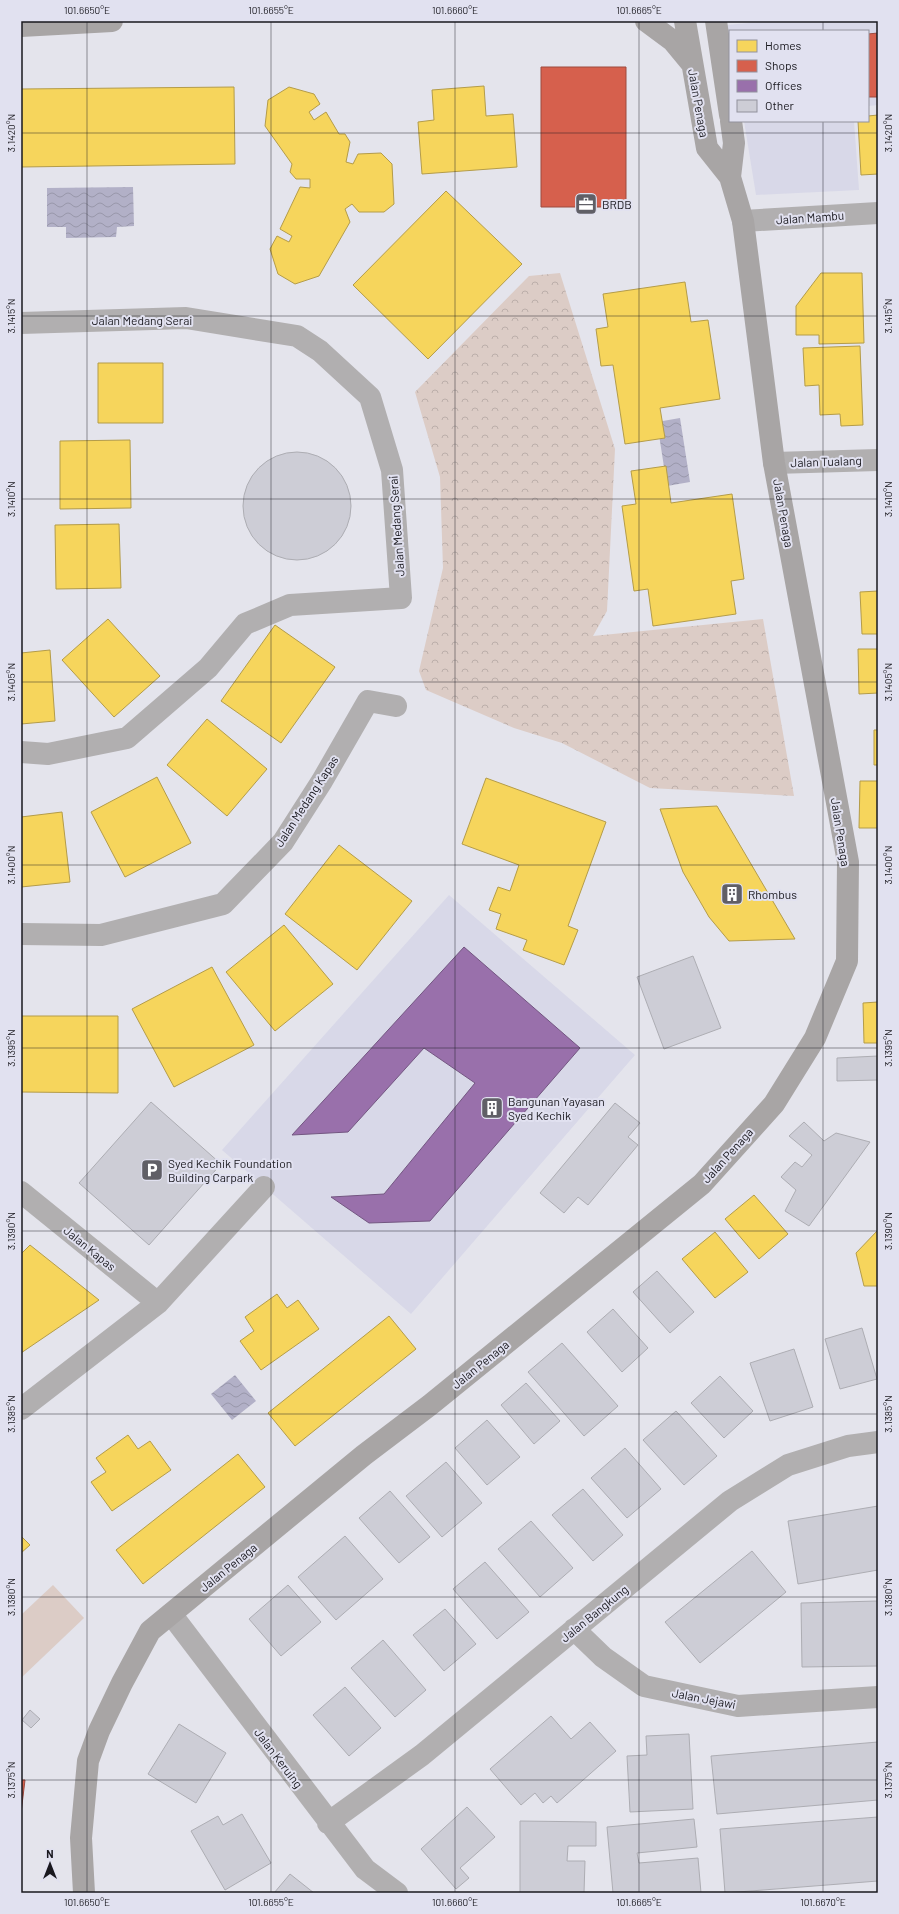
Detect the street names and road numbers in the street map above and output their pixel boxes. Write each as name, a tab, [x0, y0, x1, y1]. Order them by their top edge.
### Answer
street label: Jalan Penaga	[686, 68, 712, 138]
street label: Jalan Mambu	[775, 208, 845, 226]
street label: Jalan Medang Serai	[92, 313, 192, 327]
street label: Jalan Tualang	[790, 453, 862, 469]
street label: Jalan Medang Serai	[386, 475, 406, 577]
street label: Jalan Penaga	[771, 478, 797, 548]
street label: Jalan Medang Kapas	[271, 753, 341, 849]
street label: Jalan Penaga	[829, 797, 853, 867]
street label: Jalan Penaga	[699, 1125, 755, 1185]
street label: Jalan Kapas	[61, 1223, 119, 1273]
street label: Jalan Penaga	[449, 1337, 511, 1391]
street label: Jalan Penaga	[197, 1540, 259, 1594]
street label: Jalan Bangkung	[557, 1582, 631, 1644]
street label: Jalan Jejawi	[671, 1685, 737, 1711]
street label: Jalan Keruing	[252, 1725, 306, 1791]

